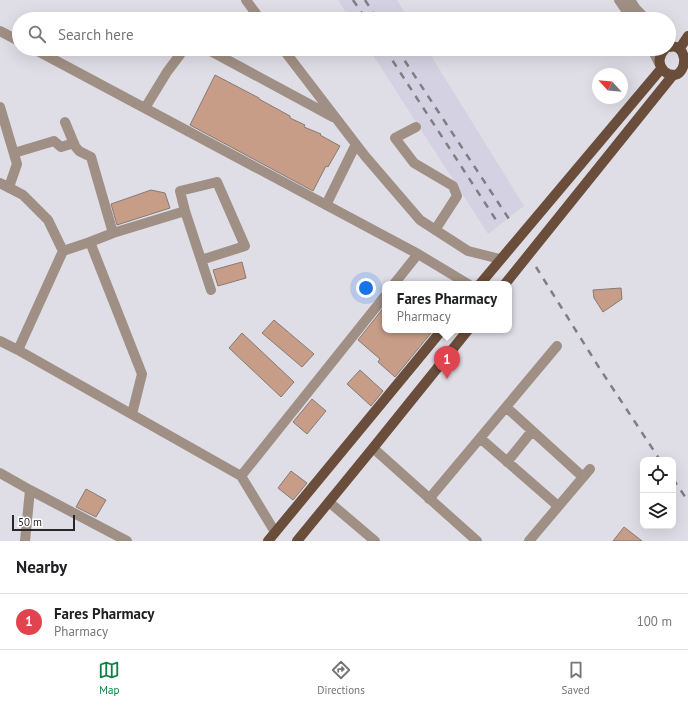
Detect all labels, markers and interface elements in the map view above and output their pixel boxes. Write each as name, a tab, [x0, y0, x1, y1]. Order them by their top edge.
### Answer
search box	[12, 12, 676, 56]
icon: search	[26, 23, 48, 45]
text: Search here	[58, 25, 134, 44]
north arrow	[592, 68, 628, 104]
your location	[356, 278, 376, 298]
popup	[382, 281, 512, 333]
text: Fares Pharmacy	[397, 289, 497, 308]
text: Pharmacy	[397, 308, 451, 325]
pin: 1	[434, 346, 460, 379]
map controls	[640, 457, 676, 529]
button: locate	[640, 457, 676, 493]
button: layers	[640, 493, 676, 529]
scale bar	[12, 513, 75, 532]
text: 50 m	[18, 515, 42, 529]
text: Nearby	[16, 556, 67, 578]
text: Fares Pharmacy	[54, 604, 154, 623]
text: 1	[25, 613, 33, 630]
text: 100 m	[637, 613, 672, 630]
text: Pharmacy	[54, 623, 108, 640]
tab: Map	[98, 659, 120, 697]
tab: Directions	[317, 659, 365, 697]
tab: Saved	[562, 659, 590, 697]

